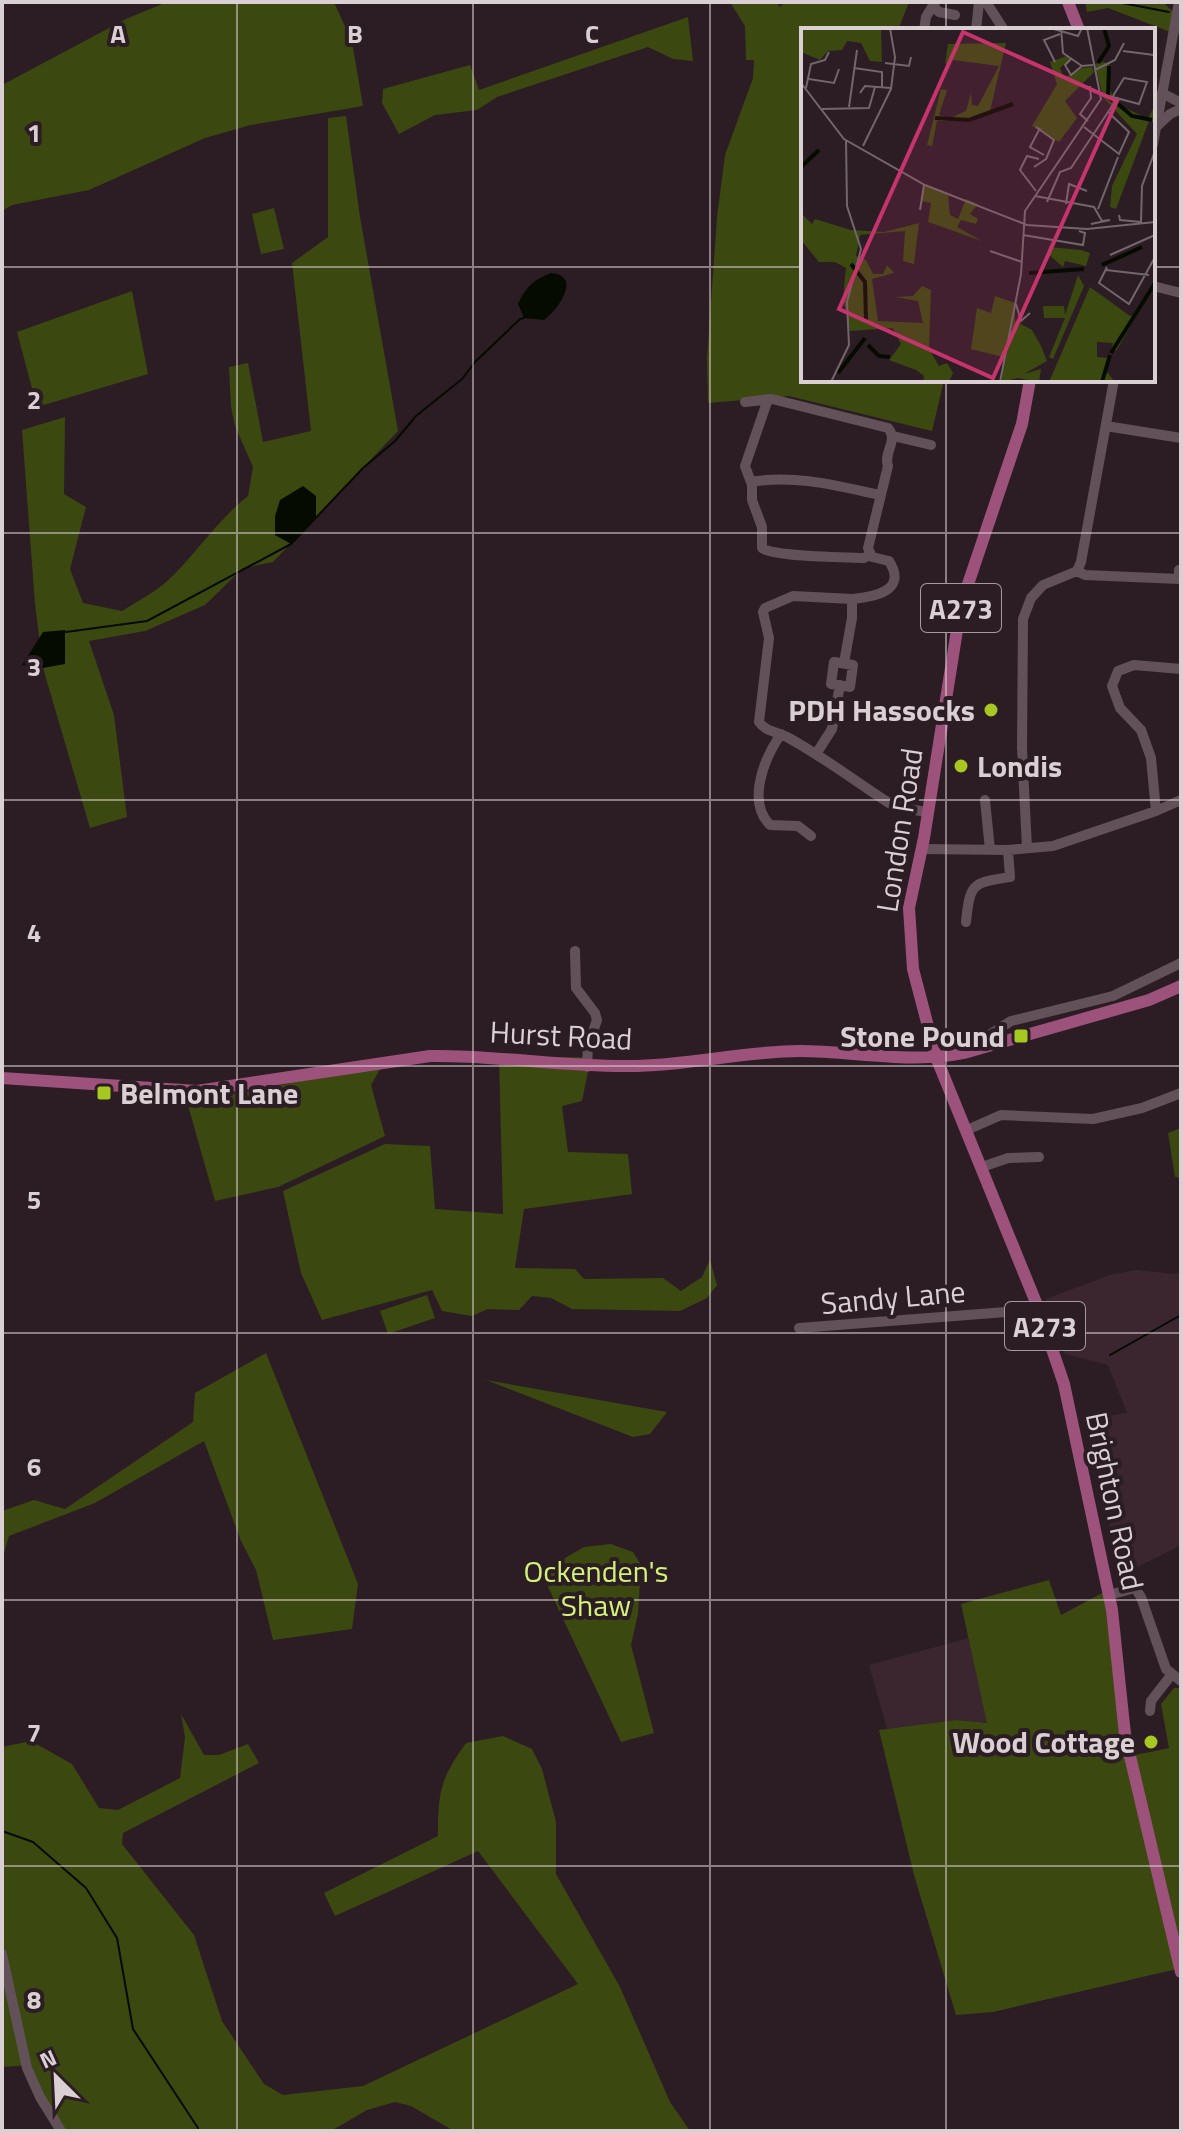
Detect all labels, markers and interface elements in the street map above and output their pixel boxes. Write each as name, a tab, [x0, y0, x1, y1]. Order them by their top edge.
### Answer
text: A	[110, 14, 126, 53]
text: B	[347, 14, 363, 53]
text: C	[585, 14, 599, 53]
inset map	[801, 28, 1155, 382]
text: 1	[27, 113, 41, 152]
text: 2	[27, 380, 41, 419]
road number: A273	[921, 584, 1001, 632]
text: 3	[27, 647, 41, 686]
place label: PDH Hassocks	[788, 687, 975, 733]
marker: PDH Hassocks	[982, 701, 1000, 719]
place label: Londis	[977, 743, 1062, 789]
street label: London Road	[863, 745, 935, 915]
marker: Londis	[952, 757, 970, 775]
text: 4	[27, 913, 41, 952]
street label: Hurst Road	[489, 1008, 633, 1062]
place label: Stone Pound	[840, 1013, 1005, 1059]
marker: Stone Pound	[1012, 1027, 1030, 1045]
place label: Belmont Lane	[120, 1070, 298, 1116]
marker: Belmont Lane	[95, 1084, 113, 1102]
text: 5	[27, 1180, 41, 1219]
street label: Sandy Lane	[819, 1268, 967, 1326]
road number: A273	[1005, 1302, 1085, 1350]
street label: Brighton Road	[1074, 1408, 1156, 1594]
text: 6	[27, 1447, 41, 1486]
park label: Ockenden's Shaw	[524, 1548, 668, 1628]
text: 7	[27, 1713, 41, 1752]
place label: Wood Cottage	[952, 1719, 1135, 1765]
marker: Wood Cottage	[1142, 1733, 1160, 1751]
text: 8	[27, 1980, 41, 2019]
north arrow	[16, 2037, 96, 2117]
text: N	[34, 2040, 62, 2077]

